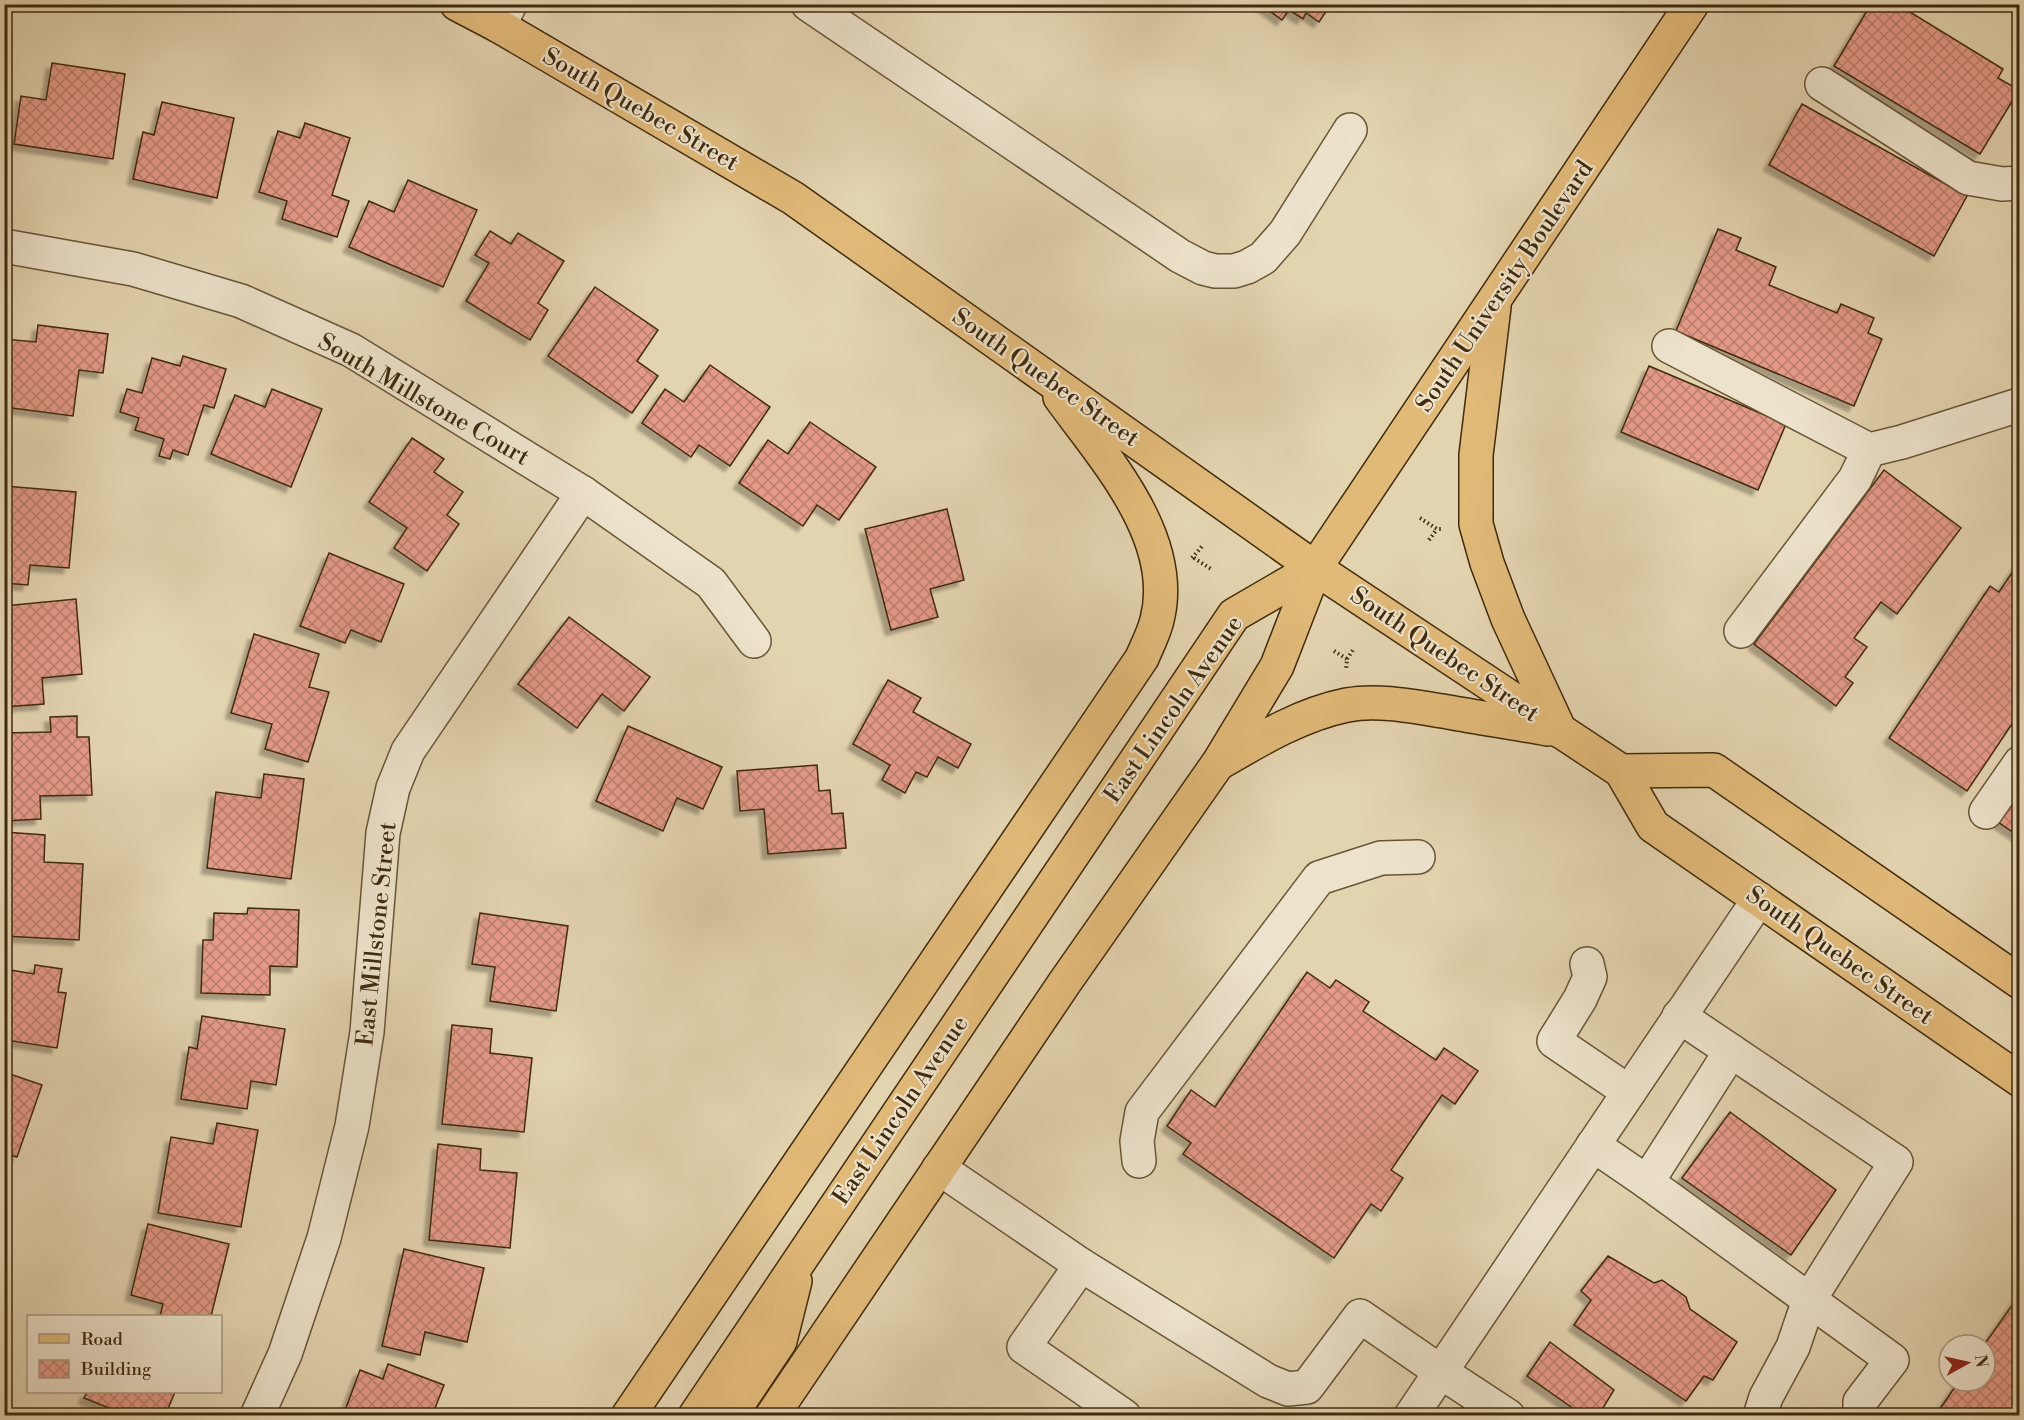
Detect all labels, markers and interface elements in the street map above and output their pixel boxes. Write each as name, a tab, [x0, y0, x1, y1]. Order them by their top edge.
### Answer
street label: South Quebec Street	[537, 41, 744, 179]
street label: South University Boulevard	[1409, 155, 1600, 418]
street label: South Quebec Street	[946, 302, 1145, 454]
street label: South Millstone Court	[312, 327, 535, 473]
street label: South Quebec Street	[1344, 580, 1545, 730]
street label: East Lincoln Avenue	[1098, 610, 1250, 809]
street label: East Millstone Street	[350, 820, 404, 1048]
street label: South Quebec Street	[1740, 880, 1939, 1032]
street label: East Lincoln Avenue	[826, 1010, 975, 1211]
legend	[27, 1315, 222, 1393]
text: Road	[81, 1328, 124, 1351]
north arrow	[1937, 1333, 1997, 1393]
text: N	[1970, 1353, 1992, 1369]
text: Building	[80, 1358, 152, 1381]

